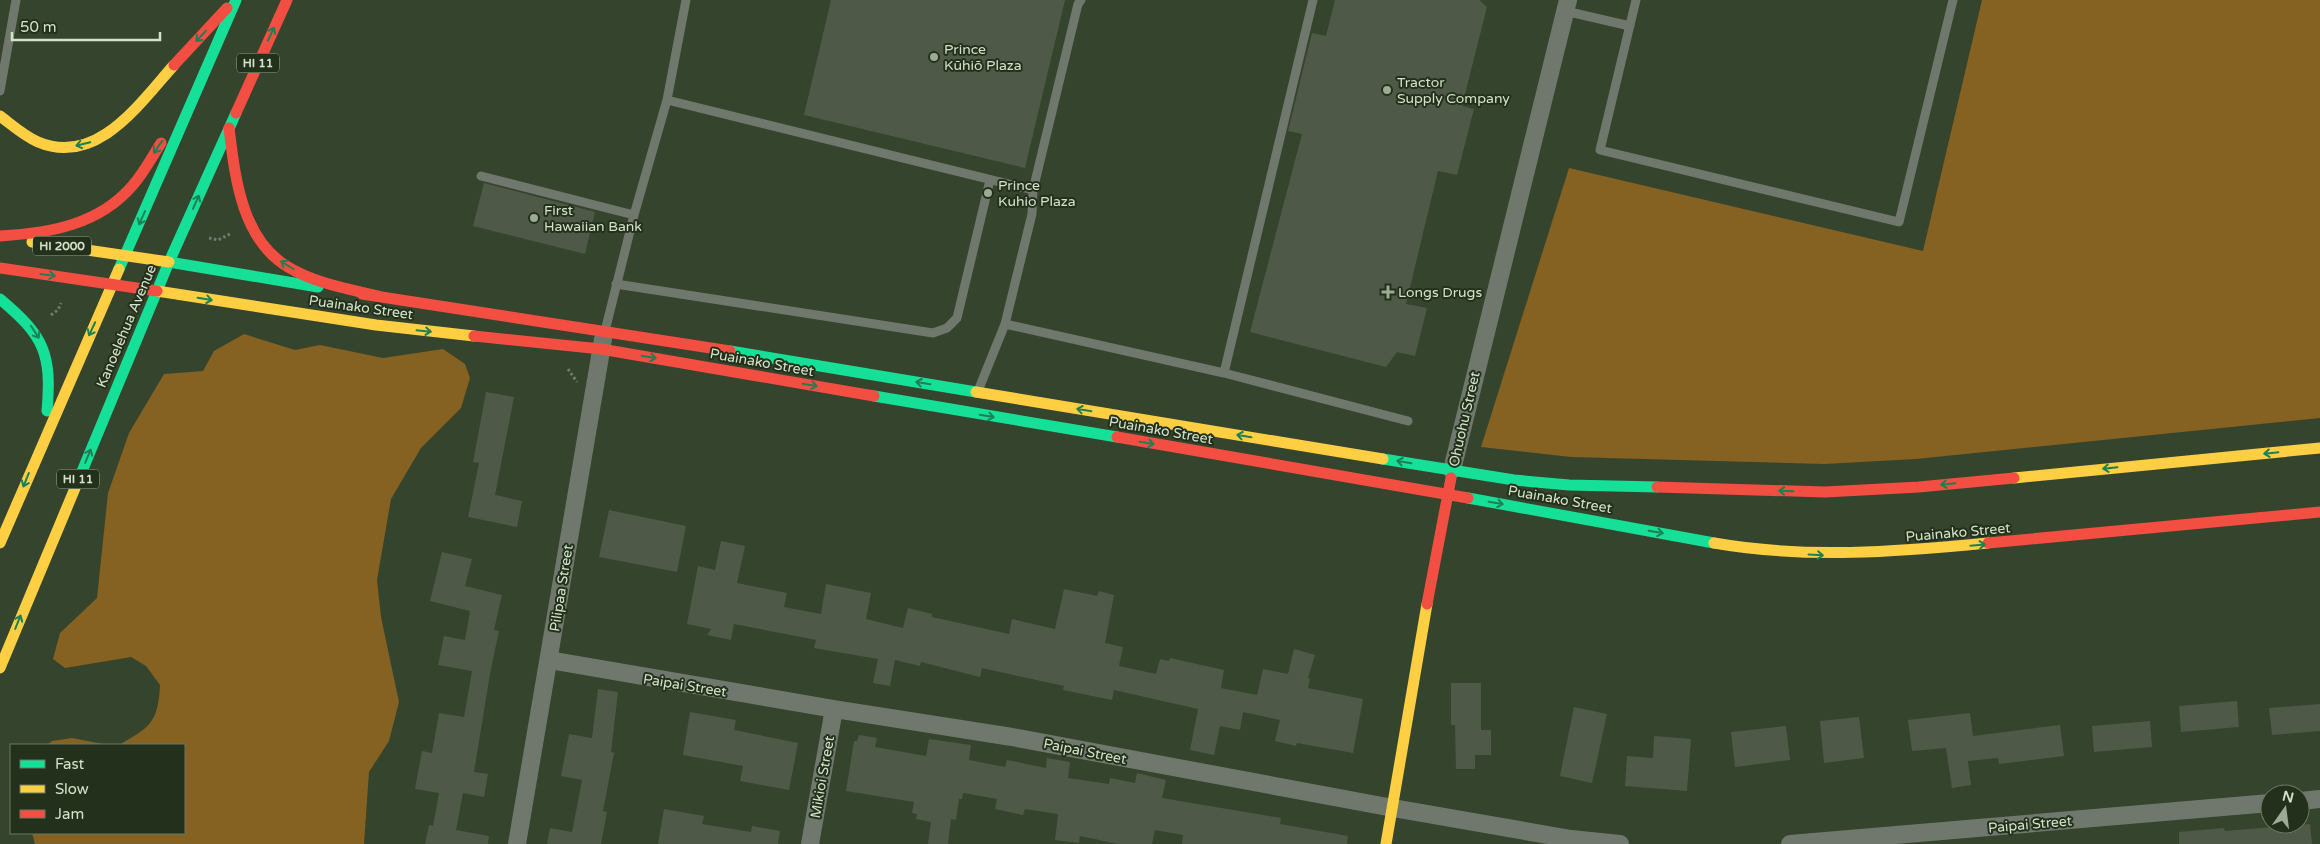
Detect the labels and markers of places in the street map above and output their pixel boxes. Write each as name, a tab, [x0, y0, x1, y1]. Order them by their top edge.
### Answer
place label: Prince Kūhiō Plaza	[944, 41, 1022, 74]
marker: Prince Kūhiō Plaza	[928, 51, 940, 63]
place label: Tractor Supply Company	[1397, 74, 1510, 107]
marker: Tractor Supply Company	[1381, 84, 1393, 96]
place label: Prince Kuhio Plaza	[998, 177, 1076, 210]
marker: Prince Kuhio Plaza	[982, 187, 994, 199]
place label: First Hawaiian Bank	[544, 202, 642, 235]
marker: First Hawaiian Bank	[528, 212, 540, 224]
place label: Longs Drugs	[1398, 284, 1482, 301]
marker: Longs Drugs	[1382, 286, 1394, 298]

